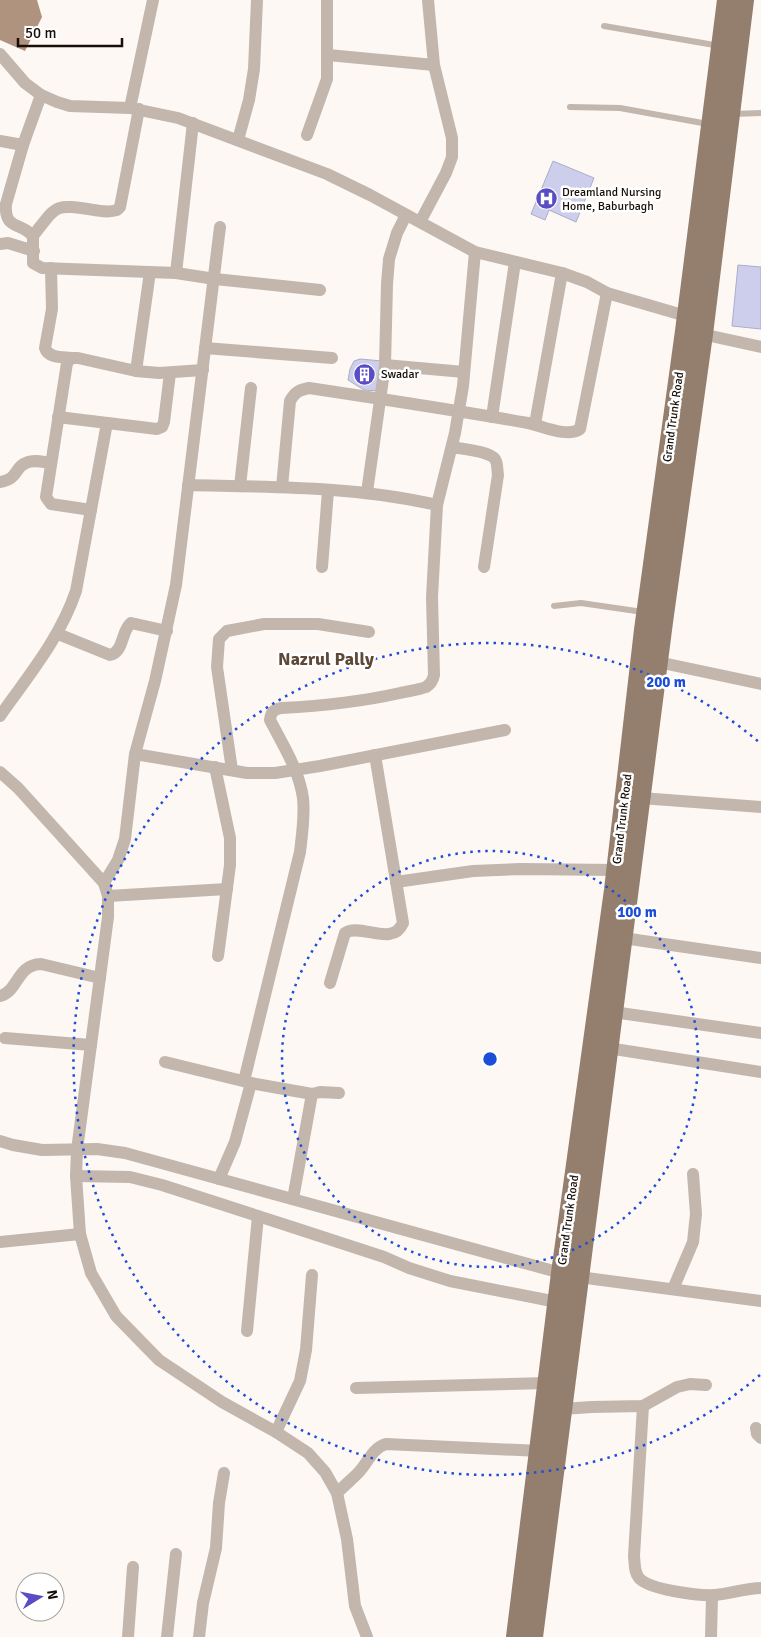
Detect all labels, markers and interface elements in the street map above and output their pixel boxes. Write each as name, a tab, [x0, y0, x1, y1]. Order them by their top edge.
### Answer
scale bar	[18, 15, 121, 47]
text: 50 m	[25, 24, 56, 42]
place label: Dreamland Nursing Home, Baburbagh	[562, 185, 661, 214]
hospital icon: Dreamland Nursing Home, Baburbagh	[534, 187, 558, 211]
building icon: Swadar	[353, 362, 377, 386]
place label: Swadar	[381, 367, 419, 382]
street label: Grand Trunk Road	[660, 371, 687, 463]
district label: Nazrul Pally	[278, 648, 374, 670]
text: 200 m	[646, 673, 686, 691]
street label: Grand Trunk Road	[610, 773, 635, 865]
text: 100 m	[617, 903, 657, 921]
centre of rings	[481, 1050, 499, 1068]
street label: Grand Trunk Road	[555, 1174, 582, 1266]
north arrow	[15, 1572, 65, 1622]
text: N	[43, 1589, 62, 1601]

